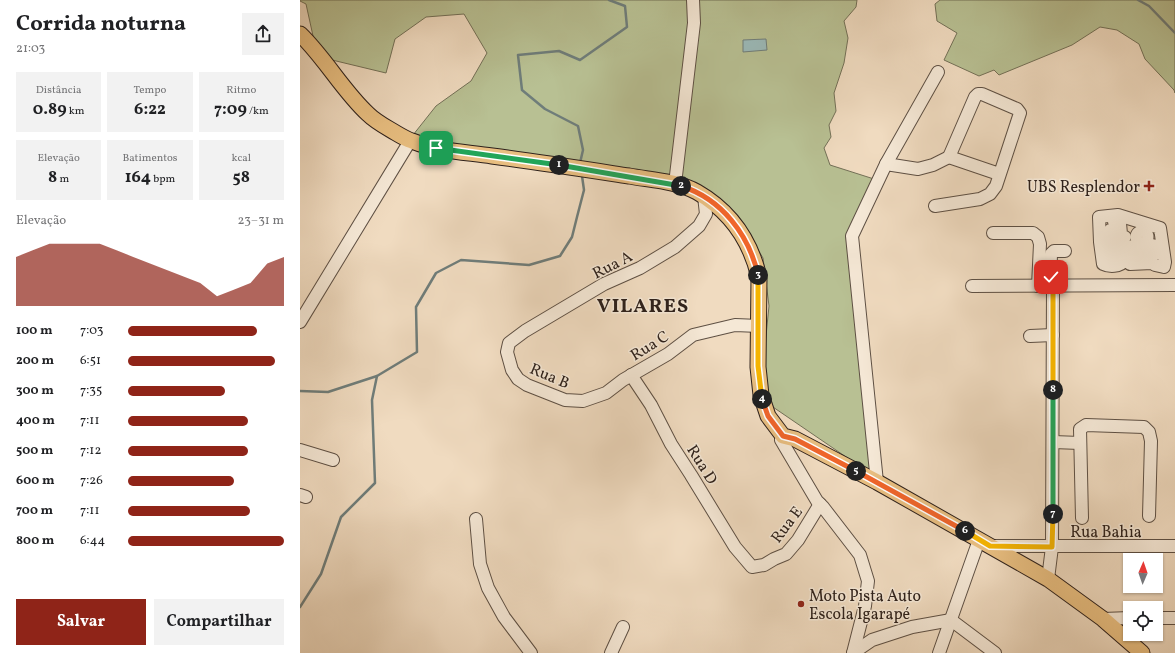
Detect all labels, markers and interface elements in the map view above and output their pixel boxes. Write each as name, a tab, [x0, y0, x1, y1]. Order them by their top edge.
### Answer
text: Corrida noturna	[16, 9, 186, 40]
button: share	[242, 13, 284, 55]
text: 21:03	[16, 40, 45, 58]
text: Distância	[36, 83, 82, 98]
text: Tempo	[134, 83, 166, 98]
text: Ritmo	[226, 83, 256, 98]
text: 0.89	[33, 98, 67, 121]
text: 6:22	[134, 98, 166, 121]
text: 7:09	[214, 98, 247, 121]
text: km	[67, 104, 85, 119]
text: /km	[247, 104, 269, 119]
pin	[419, 131, 453, 165]
icon: arrive	[425, 137, 447, 159]
text: Elevação	[37, 151, 80, 166]
text: Batimentos	[122, 151, 178, 166]
text: kcal	[232, 151, 251, 166]
pin: 1	[549, 155, 569, 175]
text: 1	[557, 157, 561, 172]
text: 8	[48, 166, 57, 189]
text: 164	[125, 166, 151, 189]
text: 58	[233, 166, 250, 189]
text: m	[57, 172, 69, 187]
text: bpm	[151, 172, 175, 187]
pin: 2	[671, 176, 691, 196]
place label: UBS Resplendor	[1027, 177, 1140, 199]
text: 2	[678, 178, 684, 193]
marker: UBS Resplendor	[1143, 180, 1155, 192]
text: Elevação	[16, 212, 66, 230]
text: 23–31 m	[238, 212, 284, 230]
street label: Rua A	[589, 246, 637, 285]
pin	[1034, 260, 1068, 294]
pin: 3	[748, 265, 768, 285]
icon: check	[1040, 266, 1062, 288]
text: 3	[755, 267, 761, 282]
district label: VILARES	[597, 293, 689, 321]
text: 100 m	[16, 322, 53, 340]
text: 7:03	[80, 322, 104, 340]
street label: Rua C	[627, 326, 674, 367]
text: 200 m	[16, 352, 54, 370]
text: 6:51	[80, 352, 101, 370]
street label: Rua B	[526, 359, 572, 395]
pin: 8	[1043, 380, 1063, 400]
text: 300 m	[16, 382, 54, 400]
text: 7:35	[80, 382, 102, 400]
text: 8	[1050, 382, 1056, 397]
pin: 4	[752, 389, 772, 409]
text: 4	[759, 391, 765, 406]
text: 400 m	[16, 412, 55, 430]
text: 7:11	[80, 412, 99, 430]
street label: Rua D	[681, 441, 722, 489]
text: 500 m	[16, 442, 53, 460]
text: 7:12	[80, 442, 101, 460]
pin: 5	[846, 461, 866, 481]
text: 5	[853, 463, 859, 478]
text: 600 m	[16, 472, 54, 490]
text: 7:26	[80, 472, 103, 490]
text: 700 m	[16, 502, 53, 520]
text: 7:11	[80, 502, 99, 520]
street label: Rua E	[767, 502, 809, 548]
pin: 7	[1043, 504, 1063, 524]
text: 7	[1050, 506, 1056, 521]
pin: 6	[955, 521, 975, 541]
street label: Rua Bahia	[1070, 522, 1142, 544]
text: 6	[962, 523, 968, 538]
text: 800 m	[16, 532, 54, 550]
text: 6:44	[80, 532, 105, 550]
north arrow	[1123, 553, 1163, 593]
map controls	[1123, 553, 1163, 641]
place label: Moto Pista Auto Escola Igarapé	[809, 586, 921, 626]
button: Salvar	[16, 599, 146, 645]
button: Compartilhar	[154, 599, 284, 645]
marker: Moto Pista Auto Escola Igarapé	[796, 599, 806, 609]
button: locate	[1123, 601, 1163, 641]

